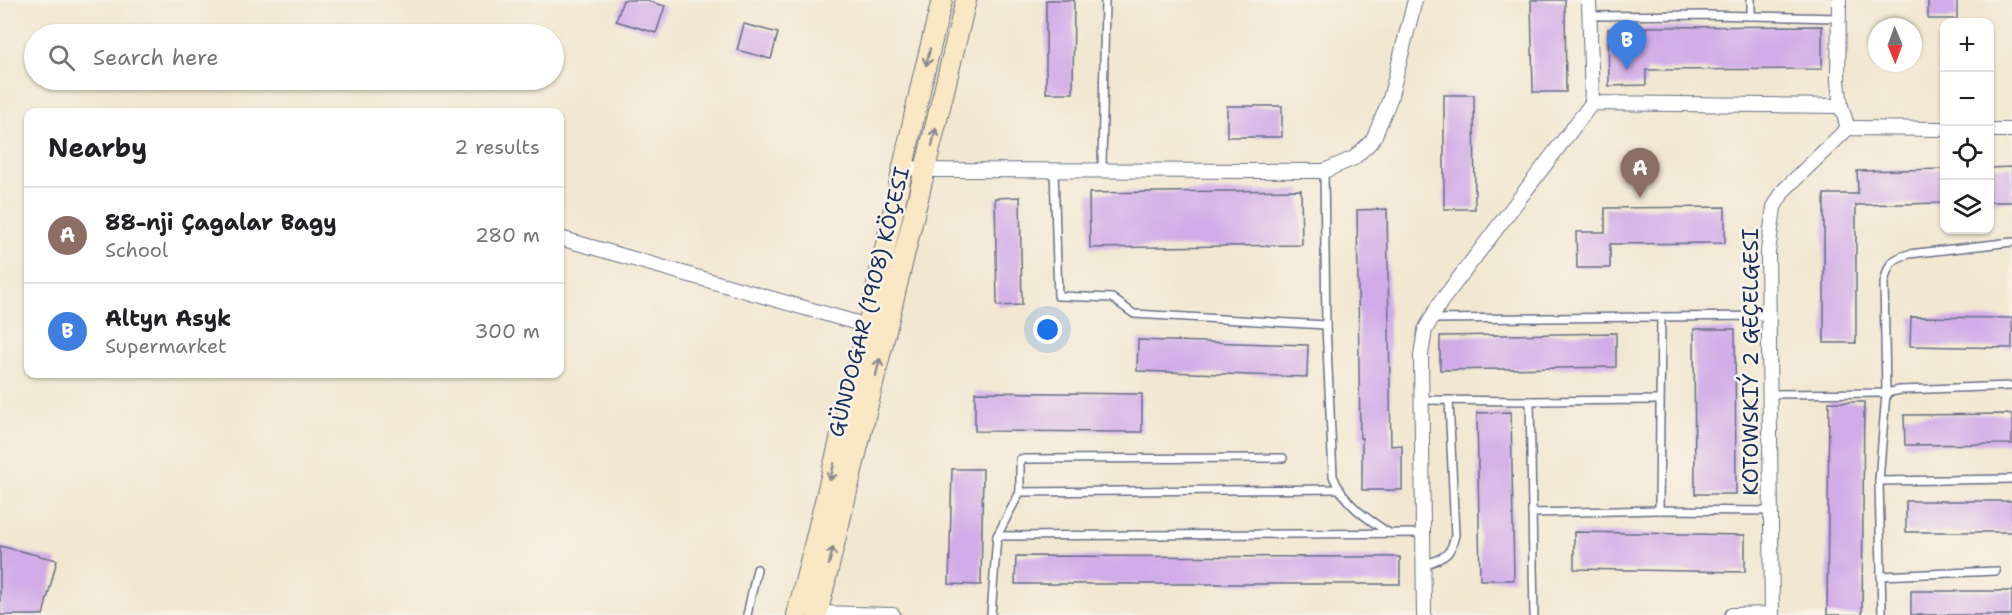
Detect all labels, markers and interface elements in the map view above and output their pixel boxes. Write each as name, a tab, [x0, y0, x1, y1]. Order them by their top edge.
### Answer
north arrow	[1868, 18, 1922, 72]
map controls	[1940, 18, 1994, 234]
button: +	[1940, 18, 1994, 72]
pin: B	[1608, 20, 1646, 70]
search box	[24, 24, 564, 90]
icon: search	[45, 41, 78, 74]
text: Search here	[93, 43, 219, 72]
one-way arrow	[922, 47, 934, 66]
button: −	[1940, 72, 1994, 126]
button: locate	[1940, 126, 1994, 180]
one-way arrow	[928, 127, 940, 146]
text: Nearby	[48, 130, 147, 165]
text: 2 results	[454, 134, 540, 160]
pin: A	[1620, 148, 1660, 198]
street label: GÜNDOGAR (1908) KÖÇESI	[822, 164, 916, 440]
button: layers	[1940, 180, 1994, 234]
text: 88-nji Çagalar Bagy	[105, 208, 337, 237]
text: A	[60, 222, 75, 248]
text: 280 m	[475, 222, 540, 248]
street label: KOTOWSKIÝ 2 GEÇELGESI	[1736, 228, 1765, 496]
text: School	[105, 237, 168, 263]
text: Altyn Asyk	[105, 304, 231, 333]
your location	[1033, 315, 1062, 344]
text: B	[61, 318, 74, 344]
text: 300 m	[474, 318, 540, 344]
text: Supermarket	[105, 333, 227, 359]
one-way arrow	[872, 358, 884, 377]
one-way arrow	[825, 462, 837, 481]
one-way arrow	[826, 547, 838, 566]

